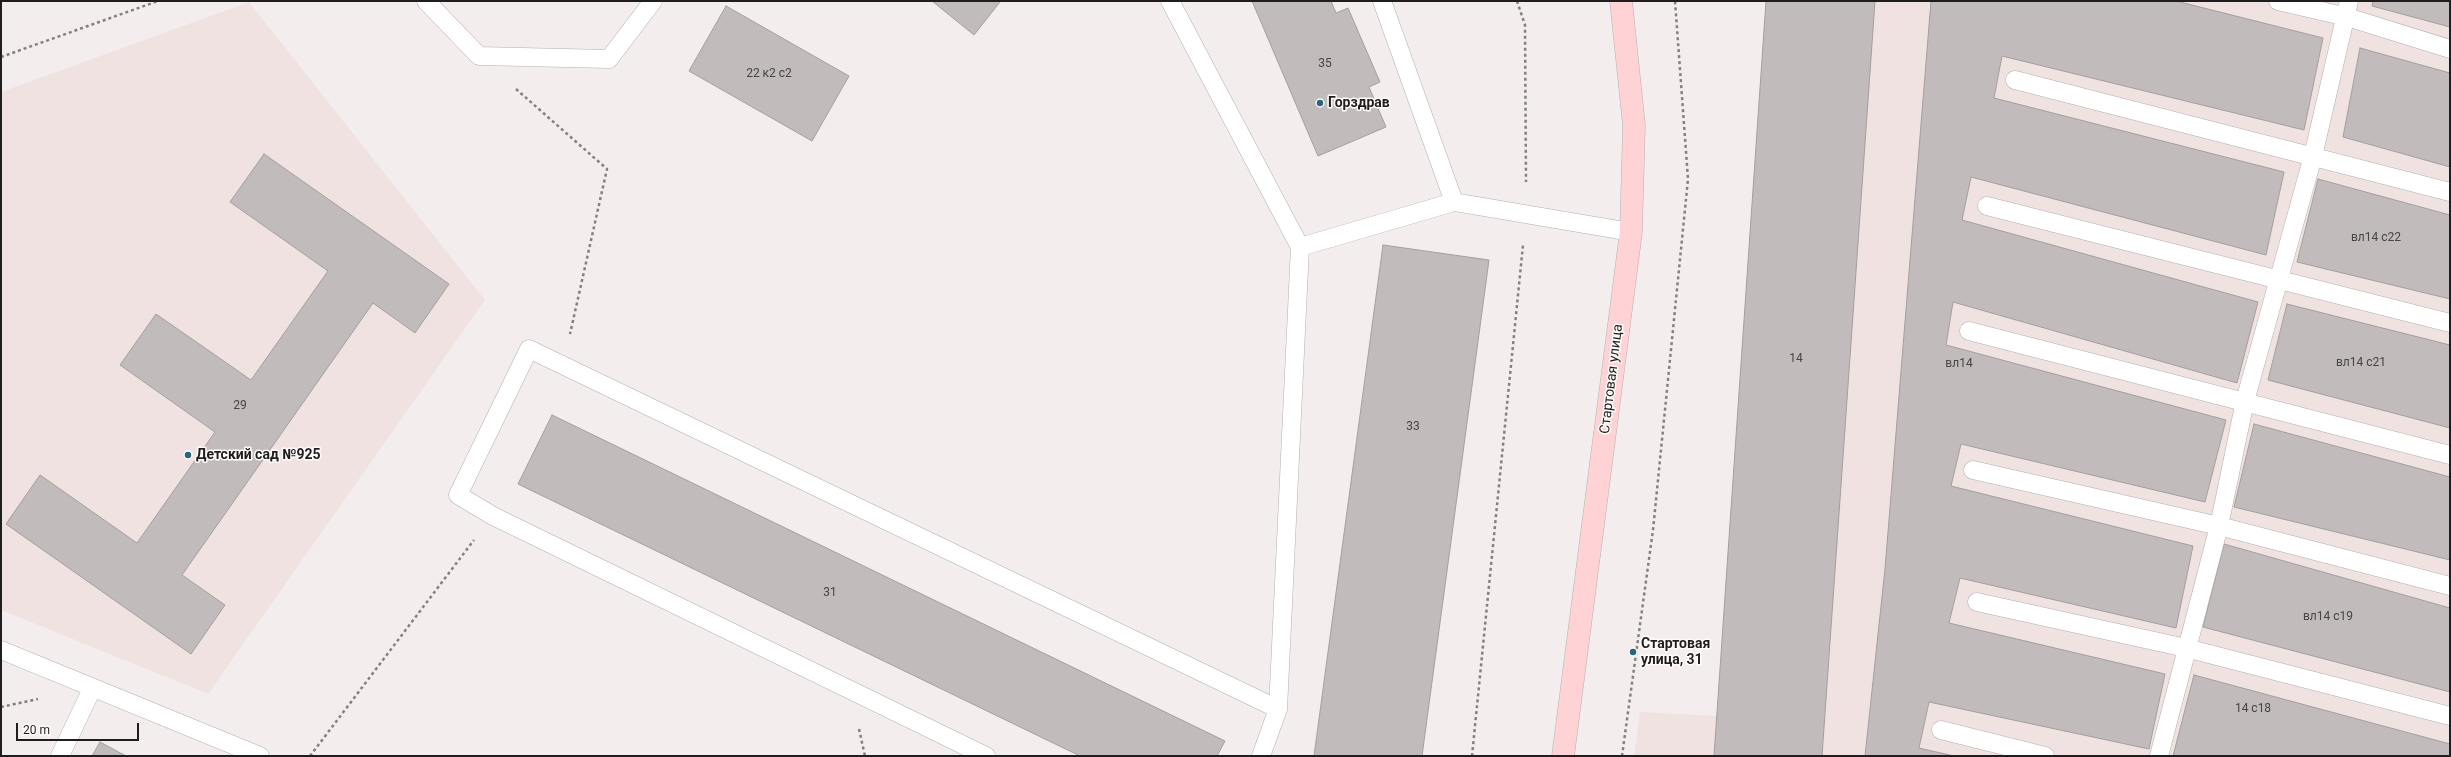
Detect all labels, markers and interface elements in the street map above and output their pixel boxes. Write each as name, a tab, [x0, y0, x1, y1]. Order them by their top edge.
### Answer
house number: 35	[1318, 57, 1332, 71]
house number: 22 к2 с2	[746, 67, 792, 81]
place label: Горздрав	[1328, 95, 1390, 111]
marker: Горздрав	[1315, 98, 1325, 108]
house number: вл14 с22	[2351, 231, 2401, 245]
street label: Стартовая улица	[1597, 323, 1627, 435]
house number: 14	[1789, 352, 1803, 366]
house number: вл14 с21	[2336, 356, 2386, 370]
house number: вл14	[1945, 357, 1973, 371]
house number: 29	[233, 399, 247, 413]
house number: 33	[1406, 420, 1420, 434]
place label: Детский сад №925	[196, 447, 320, 463]
marker: Детский сад №925	[183, 450, 193, 460]
house number: 31	[823, 586, 837, 600]
house number: вл14 с19	[2303, 610, 2353, 624]
place label: Стартовая улица, 31	[1641, 636, 1710, 668]
marker: Стартовая улица, 31	[1628, 647, 1638, 657]
house number: 14 с18	[2235, 702, 2271, 716]
scale bar	[18, 715, 141, 741]
text: 20 m	[23, 723, 50, 737]

